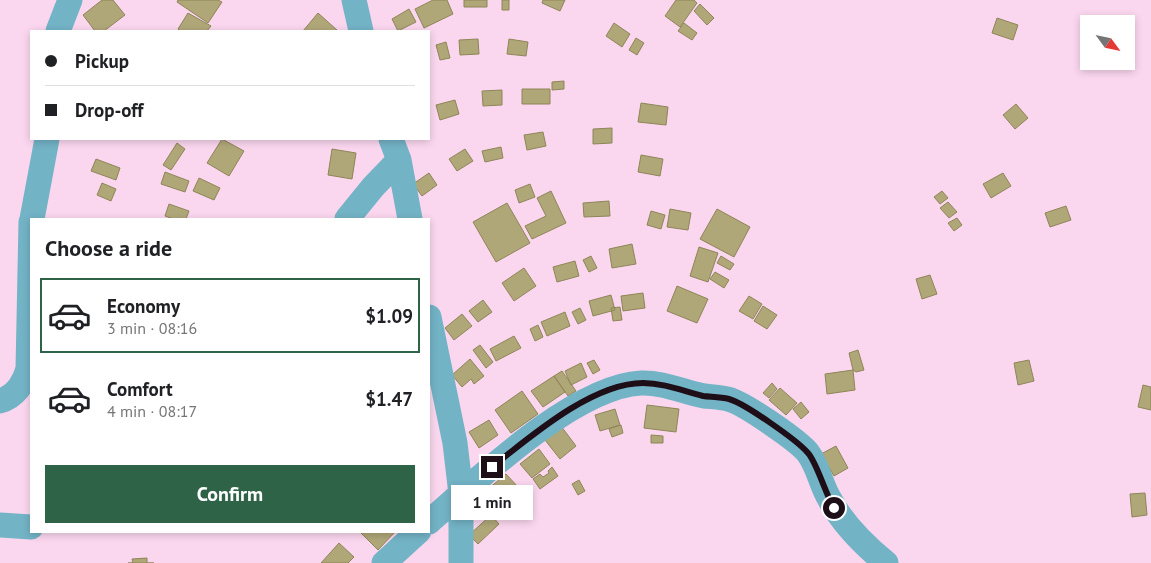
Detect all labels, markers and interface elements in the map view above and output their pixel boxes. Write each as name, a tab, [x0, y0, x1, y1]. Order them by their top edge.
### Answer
north arrow	[1080, 15, 1135, 70]
map controls	[1080, 15, 1135, 70]
text: Pickup	[75, 49, 129, 73]
text: Drop-off	[75, 98, 143, 122]
text: Choose a ride	[45, 234, 172, 262]
icon: car	[47, 293, 92, 338]
text: Economy	[107, 294, 180, 318]
text: $1.09	[365, 304, 413, 328]
text: 3 min · 08:16	[107, 318, 197, 338]
icon: car	[47, 376, 92, 421]
text: Comfort	[107, 377, 173, 401]
text: $1.47	[365, 387, 413, 411]
text: 4 min · 08:17	[107, 401, 197, 421]
route end	[481, 456, 503, 478]
button: Confirm	[45, 465, 415, 523]
callout: 1 min	[451, 484, 533, 520]
text: 1 min	[472, 492, 512, 512]
route start	[823, 497, 845, 519]

